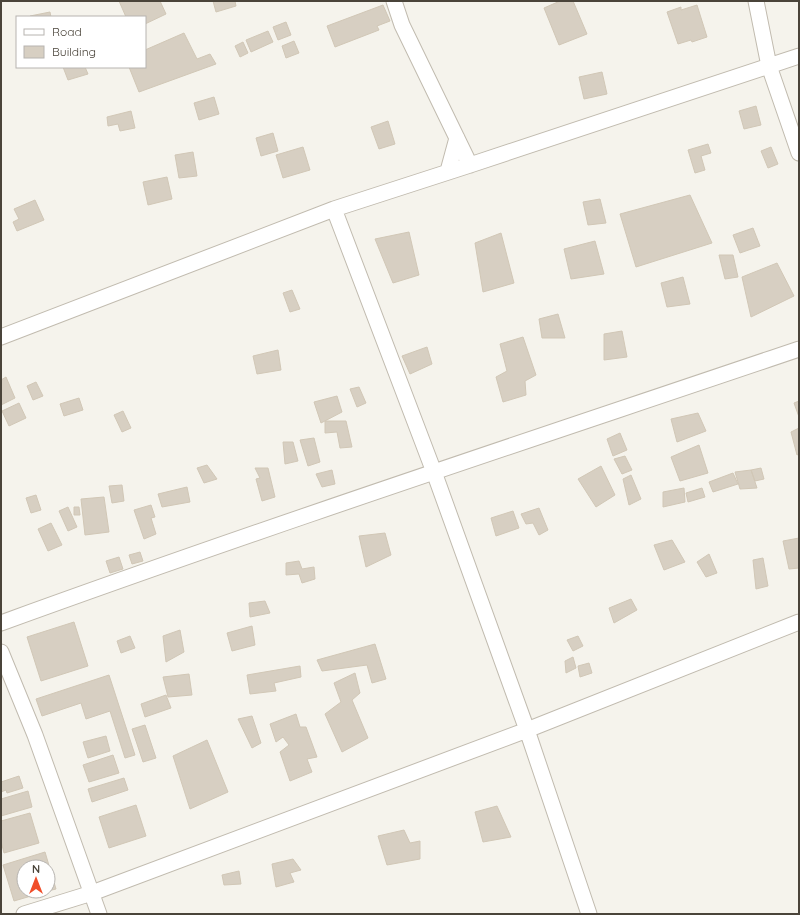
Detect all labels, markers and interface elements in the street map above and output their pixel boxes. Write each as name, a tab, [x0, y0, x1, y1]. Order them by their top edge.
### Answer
legend	[16, 16, 146, 68]
text: Road	[52, 24, 82, 39]
text: Building	[52, 44, 96, 59]
north arrow	[16, 859, 56, 899]
text: N	[32, 862, 40, 876]

